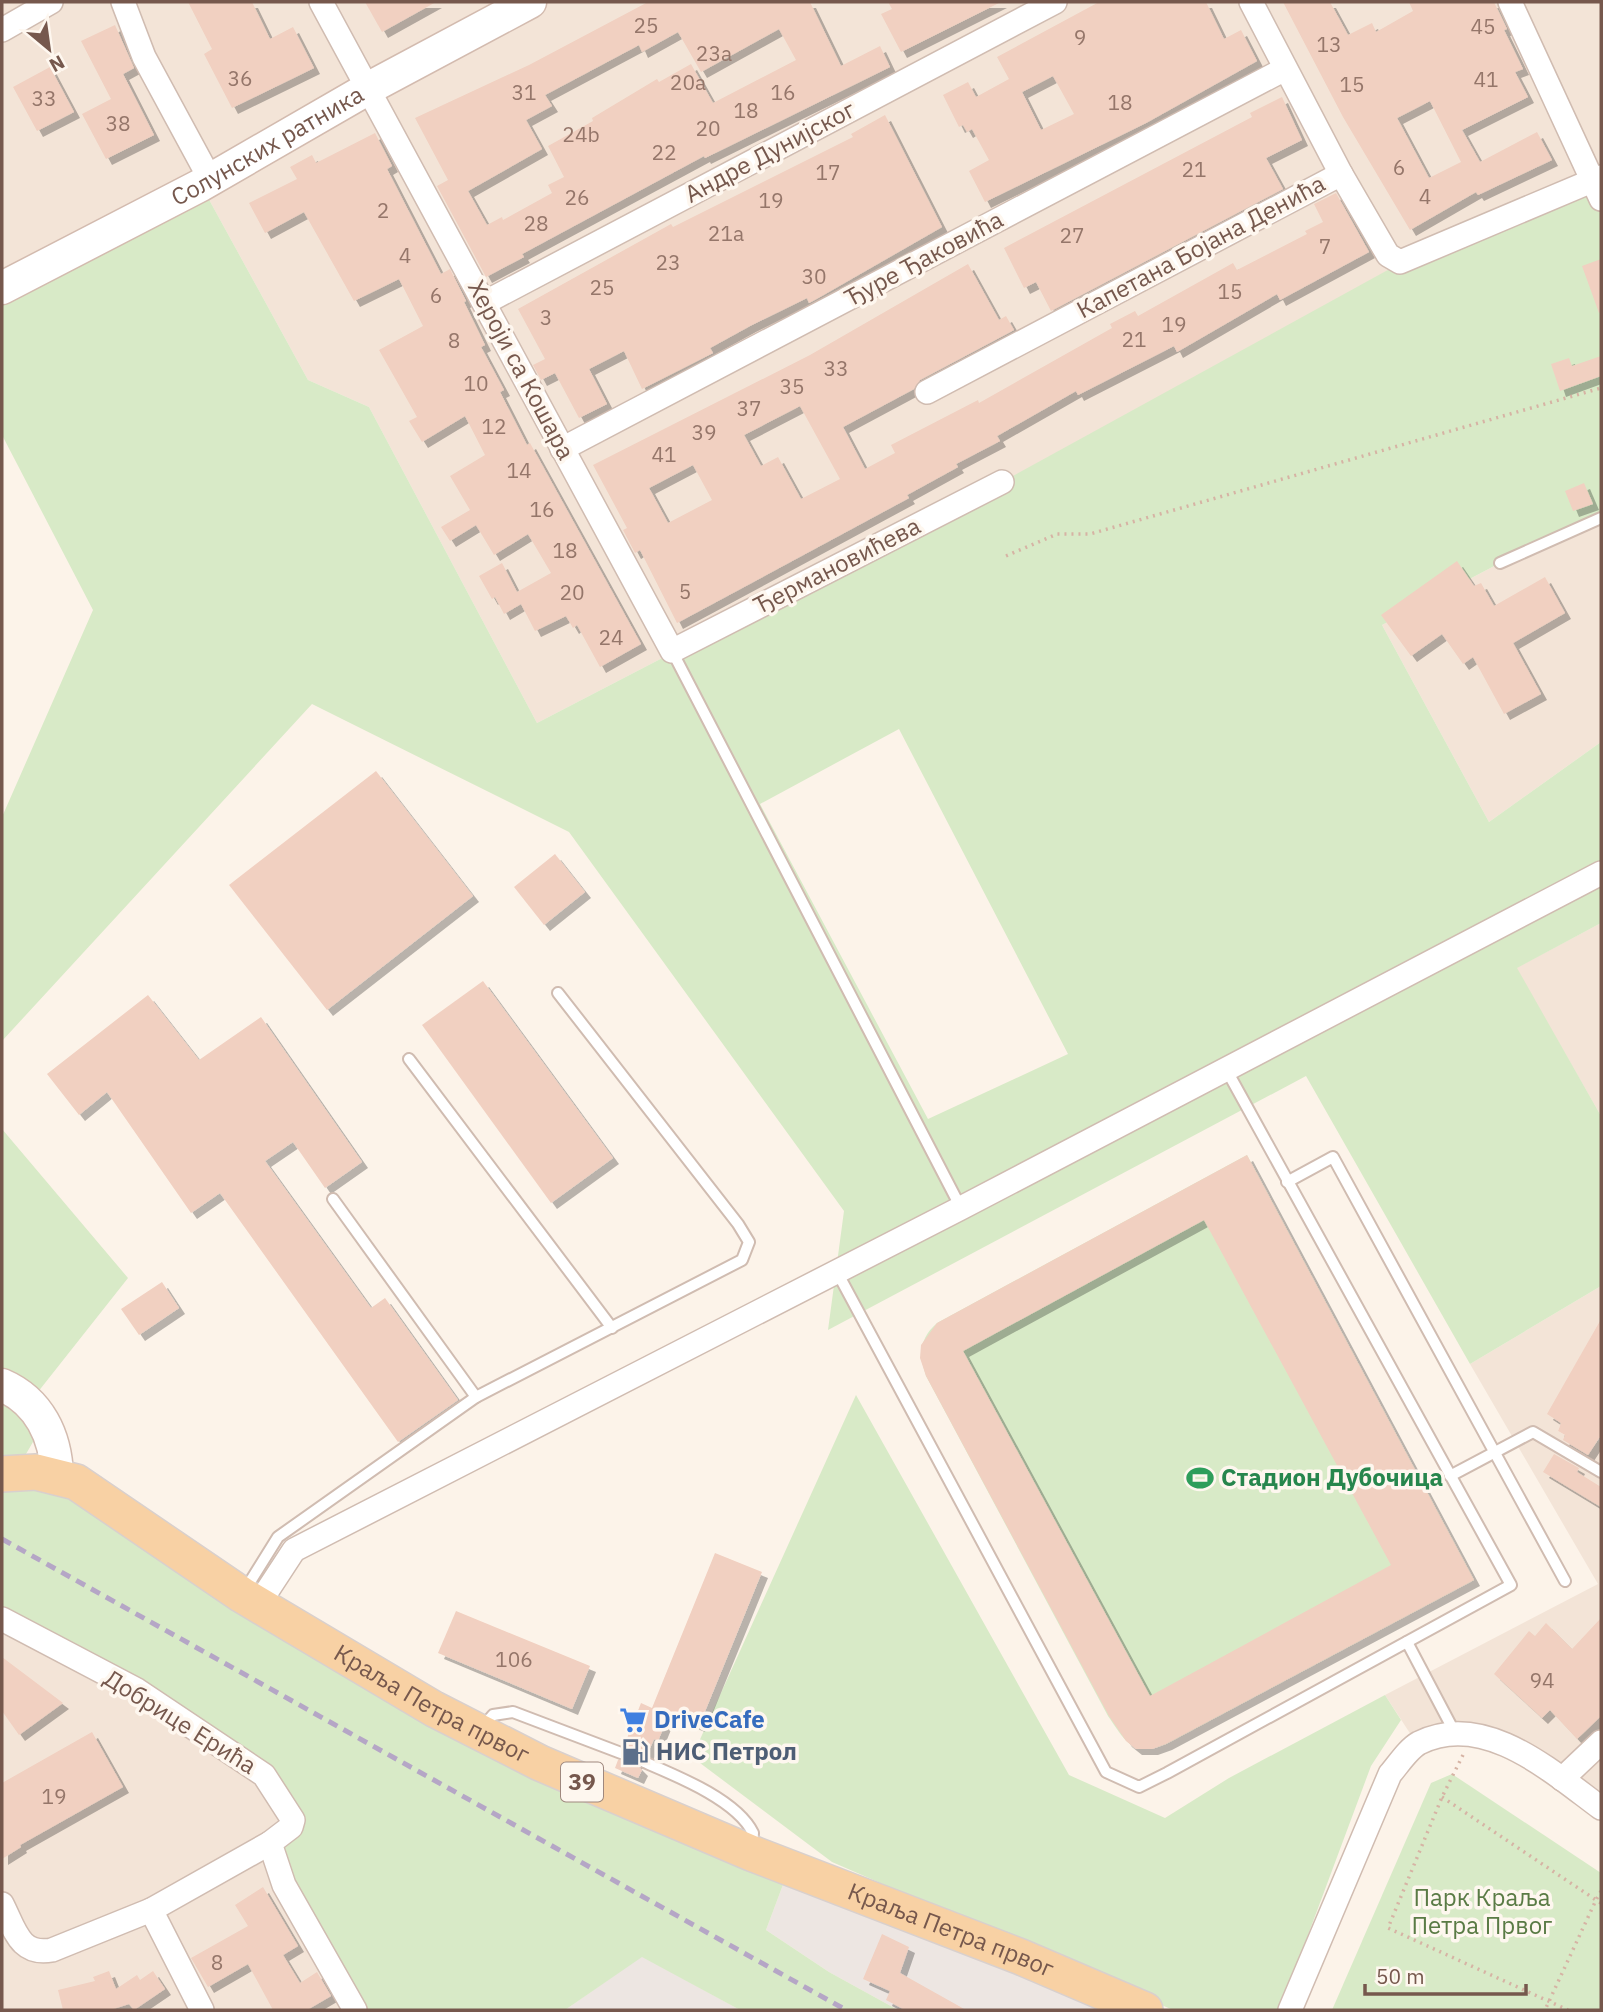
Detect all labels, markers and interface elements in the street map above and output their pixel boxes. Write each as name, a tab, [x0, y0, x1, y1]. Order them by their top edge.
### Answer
house number: 25	[633, 11, 659, 39]
house number: 45	[1470, 12, 1496, 40]
north arrow	[14, 14, 84, 84]
house number: 9	[1074, 23, 1086, 51]
house number: 13	[1316, 30, 1342, 58]
house number: 23a	[696, 39, 732, 67]
text: N	[45, 50, 69, 78]
house number: 36	[227, 64, 253, 92]
house number: 41	[1473, 65, 1499, 93]
house number: 20a	[670, 68, 706, 96]
house number: 15	[1339, 70, 1365, 98]
street label: Солунских ратника	[165, 78, 369, 213]
house number: 31	[511, 78, 537, 106]
house number: 16	[770, 78, 796, 106]
house number: 33	[31, 84, 57, 112]
house number: 18	[1107, 88, 1133, 116]
street label: Андре Дунијског	[679, 93, 860, 210]
house number: 18	[733, 96, 759, 124]
house number: 38	[105, 109, 131, 137]
house number: 20	[695, 114, 721, 142]
house number: 24b	[562, 120, 600, 148]
house number: 22	[651, 138, 677, 166]
house number: 6	[1393, 153, 1405, 181]
house number: 21	[1181, 155, 1207, 183]
house number: 17	[815, 158, 841, 186]
street label: Капетана Бојана Денића	[1071, 167, 1330, 325]
house number: 4	[1419, 182, 1431, 210]
house number: 26	[564, 183, 590, 211]
house number: 19	[758, 186, 784, 214]
house number: 2	[377, 196, 389, 224]
street label: Ђуре Ђаковића	[839, 203, 1009, 313]
house number: 28	[523, 209, 549, 237]
house number: 21a	[708, 219, 744, 247]
house number: 27	[1059, 221, 1085, 249]
house number: 7	[1319, 232, 1331, 260]
house number: 4	[399, 241, 411, 269]
house number: 23	[655, 248, 681, 276]
house number: 30	[801, 262, 827, 290]
house number: 25	[589, 273, 615, 301]
street label: Хероји са Кошара	[461, 274, 583, 465]
house number: 15	[1217, 277, 1243, 305]
house number: 6	[430, 281, 442, 309]
house number: 3	[540, 303, 552, 331]
house number: 19	[1161, 310, 1187, 338]
house number: 21	[1121, 325, 1147, 353]
house number: 8	[448, 326, 460, 354]
house number: 33	[823, 354, 849, 382]
house number: 10	[463, 369, 489, 397]
house number: 35	[779, 372, 805, 400]
house number: 37	[736, 394, 762, 422]
house number: 12	[481, 412, 507, 440]
house number: 39	[691, 418, 717, 446]
house number: 41	[651, 440, 677, 468]
house number: 14	[506, 456, 532, 484]
house number: 16	[529, 495, 555, 523]
street label: Ђермановићева	[748, 509, 926, 621]
house number: 18	[552, 536, 578, 564]
house number: 5	[679, 577, 691, 605]
house number: 20	[559, 578, 585, 606]
house number: 24	[598, 623, 624, 651]
place label: Стадион Дубочица	[1221, 1461, 1443, 1493]
sports icon: Стадион Дубочица	[1185, 1463, 1215, 1493]
street label: Краља Петра првог	[328, 1636, 535, 1770]
house number: 106	[495, 1645, 533, 1673]
street label: Добрице Ерића	[98, 1661, 263, 1781]
house number: 94	[1529, 1666, 1555, 1694]
place label: DriveCafe	[654, 1703, 765, 1735]
supermarket icon: DriveCafe	[618, 1705, 648, 1735]
place label: НИС Петрол	[656, 1735, 797, 1767]
fuel station icon: НИС Петрол	[620, 1737, 650, 1767]
road number: 39	[561, 1763, 603, 1802]
house number: 19	[41, 1782, 67, 1810]
street label: Краља Петра првог	[843, 1875, 1059, 1984]
park label: Парк Краља Петра Првог	[1411, 1881, 1553, 1941]
house number: 8	[211, 1948, 223, 1976]
scale bar	[1365, 1952, 1526, 1996]
text: 50 m	[1376, 1962, 1425, 1990]

